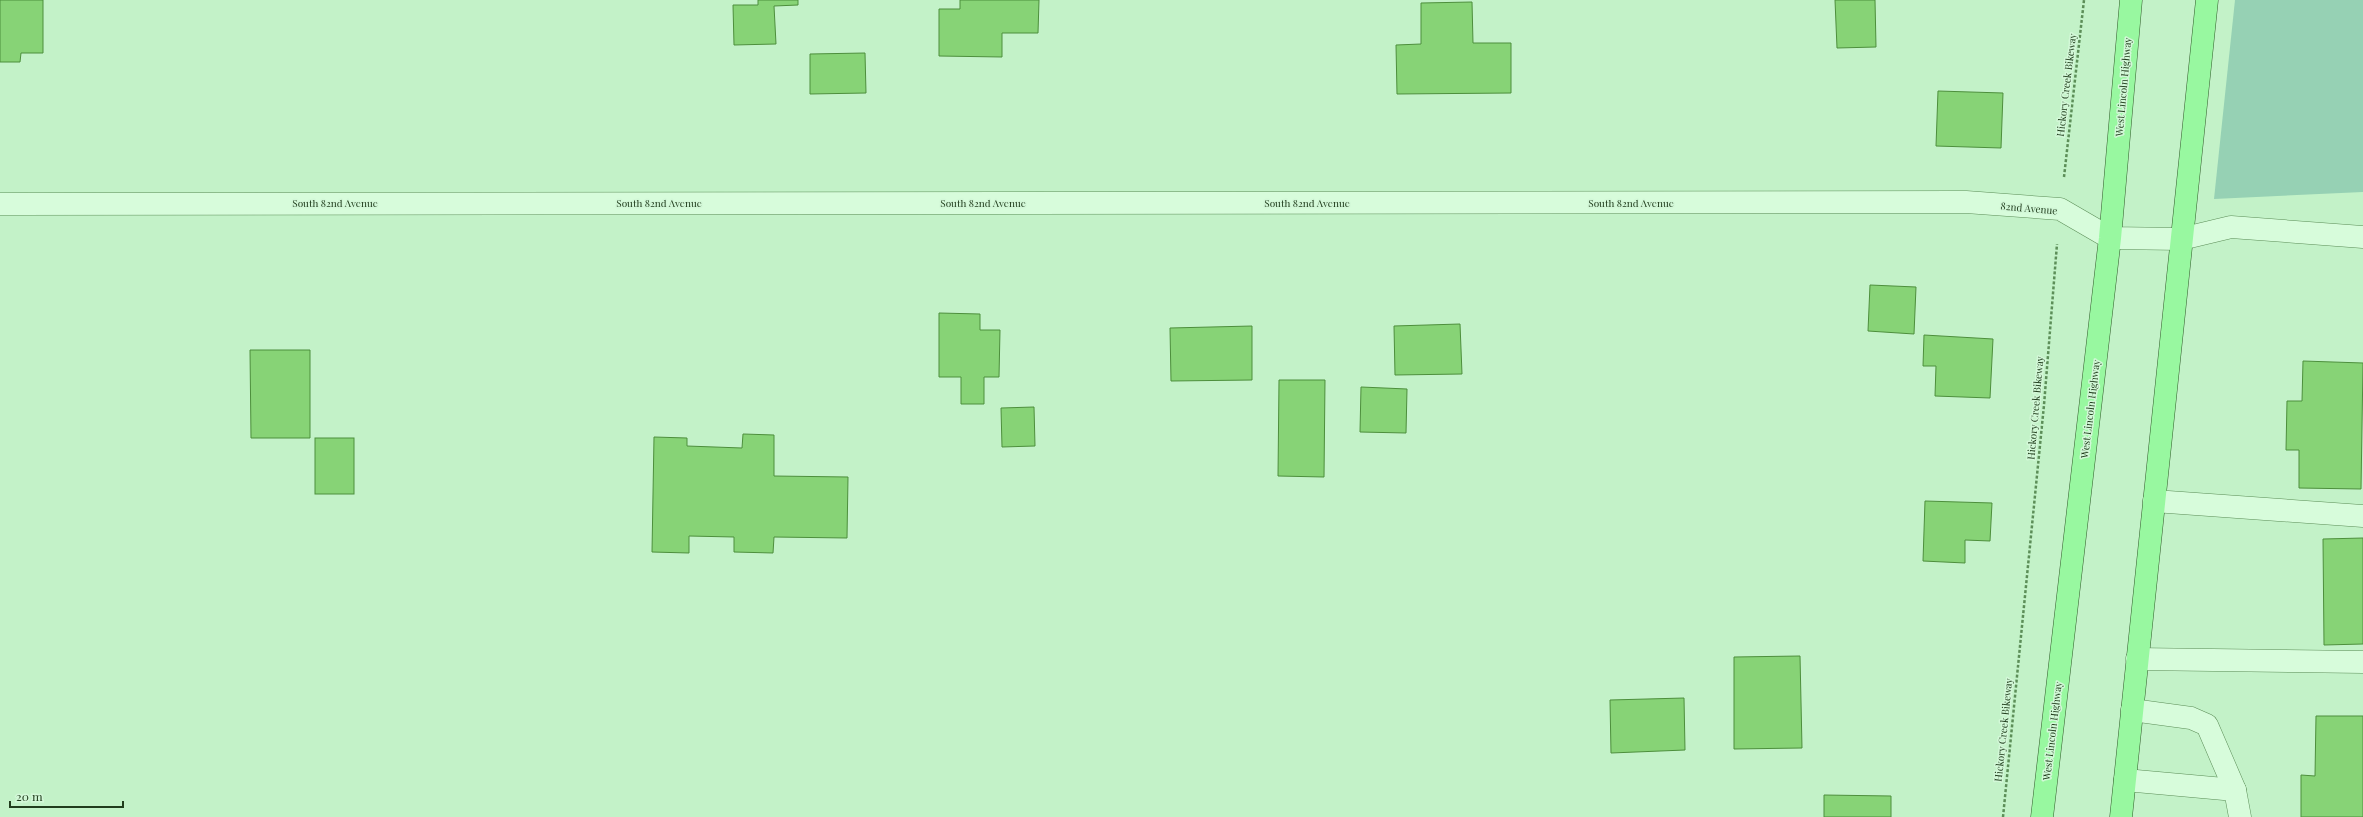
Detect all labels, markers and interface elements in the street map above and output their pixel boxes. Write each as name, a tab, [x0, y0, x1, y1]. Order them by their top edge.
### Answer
street label: Hickory Creek Bikeway	[2053, 33, 2079, 137]
street label: West Lincoln Highway	[2112, 37, 2134, 138]
street label: South 82nd Avenue	[292, 196, 378, 210]
street label: South 82nd Avenue	[616, 196, 702, 210]
street label: South 82nd Avenue	[940, 196, 1026, 210]
street label: South 82nd Avenue	[1264, 196, 1350, 210]
street label: South 82nd Avenue	[1588, 196, 1674, 210]
street label: 82nd Avenue	[2000, 199, 2058, 217]
street label: Hickory Creek Bikeway	[2024, 356, 2046, 460]
street label: West Lincoln Highway	[2077, 359, 2103, 460]
street label: Hickory Creek Bikeway	[1991, 678, 2015, 782]
street label: West Lincoln Highway	[2039, 681, 2065, 782]
scale bar	[10, 783, 123, 809]
text: 20 m	[16, 788, 43, 804]

